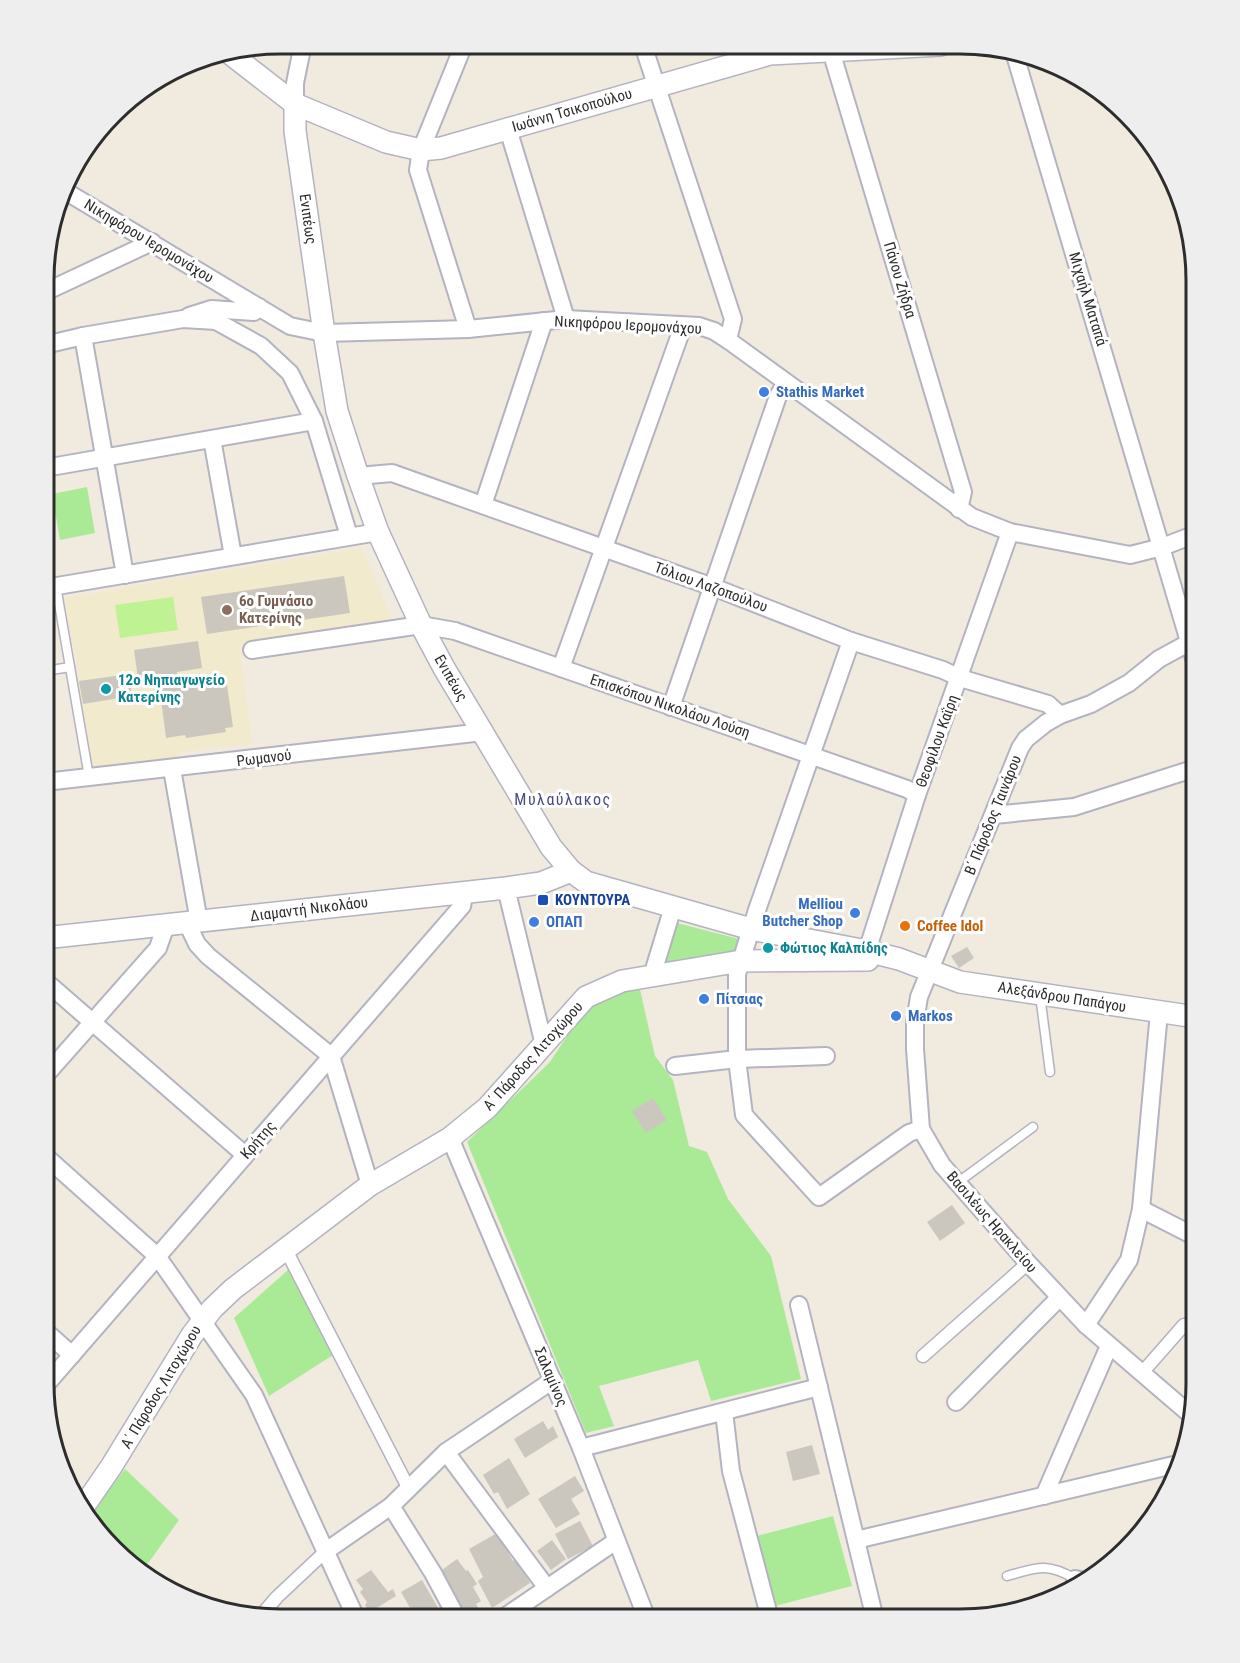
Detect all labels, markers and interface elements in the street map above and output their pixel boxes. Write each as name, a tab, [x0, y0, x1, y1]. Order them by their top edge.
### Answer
street label: Ιωάννη Τσικοπούλου	[510, 84, 634, 136]
street label: Ενιπέως	[296, 193, 320, 245]
street label: Νικηφόρου Ιερομονάχου	[81, 195, 217, 287]
street label: Πάνου Ζήδρα	[880, 240, 920, 321]
street label: Μιχαήλ Ματαπά	[1065, 250, 1111, 349]
street label: Νικηφόρου Ιερομονάχου	[554, 312, 702, 338]
place label: Stathis Market	[776, 383, 864, 401]
marker: Stathis Market	[757, 385, 771, 399]
street label: Τόλιου Λαζοπούλου	[652, 558, 770, 616]
place label: 6ο Γυμνάσιο Κατερίνης	[239, 592, 313, 627]
marker: 6ο Γυμνάσιο Κατερίνης	[220, 603, 234, 617]
street label: Ενιπέως	[431, 652, 471, 704]
street label: Επισκόπου Νικολάου Λούση	[588, 670, 752, 742]
place label: 12ο Νηπιαγωγείο Κατερίνης	[118, 671, 225, 706]
marker: 12ο Νηπιαγωγείο Κατερίνης	[99, 682, 113, 696]
street label: Θεοφίλου Καΐρη	[912, 692, 962, 790]
street label: Ρωμανού	[236, 746, 292, 770]
street label: Β΄ Πάροδος Ταινάρου	[961, 753, 1025, 877]
district label: Μυλαύλακος	[514, 790, 612, 809]
place label: ΚΟΥΝΤΟΥΡΑ	[555, 891, 630, 909]
street label: Διαμαντή Νικολάου	[249, 893, 369, 925]
marker: ΚΟΥΝΤΟΥΡΑ	[536, 893, 550, 907]
place label: Melliou Butcher Shop	[762, 895, 843, 930]
marker: Melliou Butcher Shop	[848, 906, 862, 920]
place label: ΟΠΑΠ	[546, 913, 582, 931]
marker: ΟΠΑΠ	[527, 915, 541, 929]
place label: Coffee Idol	[917, 917, 983, 935]
marker: Coffee Idol	[898, 919, 912, 933]
place label: Φώτιος Καλπίδης	[780, 939, 888, 957]
marker: Φώτιος Καλπίδης	[761, 941, 775, 955]
street label: Αλεξάνδρου Παπάγου	[997, 978, 1127, 1016]
place label: Πίτσιας	[716, 990, 763, 1008]
marker: Πίτσιας	[697, 992, 711, 1006]
street label: Α΄ Πάροδος Λιτοχώρου	[479, 998, 587, 1114]
place label: Markos	[908, 1007, 953, 1025]
marker: Markos	[889, 1009, 903, 1023]
street label: Κρήτης	[237, 1117, 279, 1163]
street label: Βασιλέως Ηρακλείου	[943, 1168, 1041, 1276]
street label: Α΄ Πάροδος Λιτοχώρου	[117, 1322, 205, 1452]
street label: Σαλαμίνος	[530, 1345, 572, 1409]

